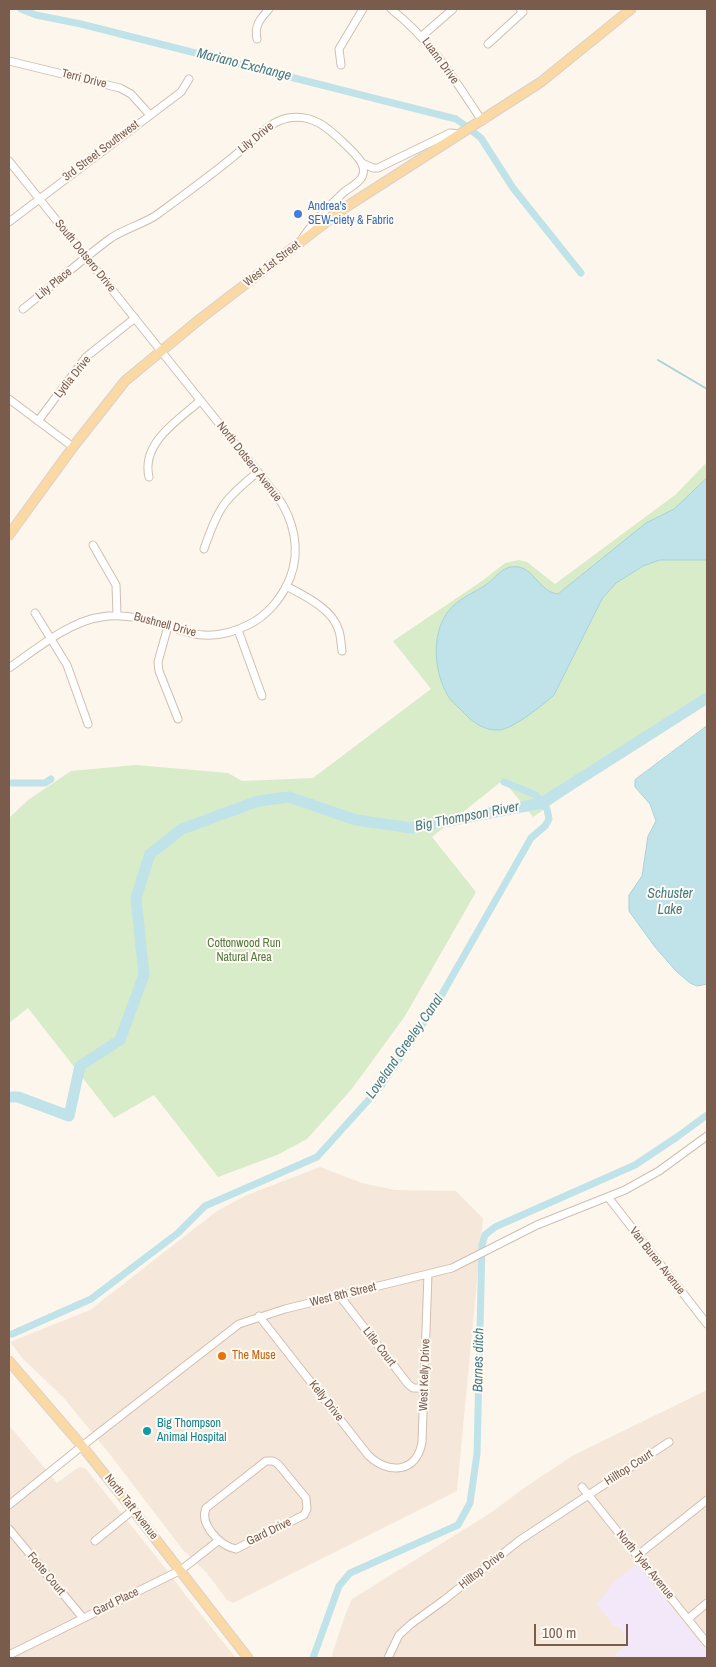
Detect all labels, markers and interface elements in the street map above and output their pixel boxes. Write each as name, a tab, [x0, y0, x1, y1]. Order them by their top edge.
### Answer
street label: Luann Drive	[418, 35, 462, 87]
water label: Mariano Exchange	[195, 45, 293, 85]
street label: Terri Drive	[60, 66, 108, 92]
street label: 3rd Street Southwest	[60, 118, 142, 184]
street label: Lily Drive	[235, 119, 277, 157]
place label: Andrea's SEW-ciety & Fabric	[308, 200, 394, 228]
marker: Andrea's SEW-ciety & Fabric	[292, 208, 304, 220]
street label: South Dotsero Drive	[51, 217, 119, 295]
street label: West 1st Street	[241, 238, 303, 290]
street label: Lily Place	[33, 265, 75, 303]
street label: Lydia Drive	[52, 353, 94, 401]
street label: North Dotsero Avenue	[213, 419, 285, 505]
street label: Bushnell Drive	[132, 610, 198, 640]
water label: Big Thompson River	[414, 799, 520, 835]
water label: Schuster Lake	[647, 886, 693, 919]
park label: Cottonwood Run Natural Area	[207, 937, 281, 965]
water label: Loveland Greeley Canal	[363, 992, 447, 1102]
street label: Van Buren Avenue	[626, 1224, 688, 1298]
street label: West 8th Street	[308, 1280, 378, 1310]
street label: Litle Court	[359, 1325, 399, 1369]
water label: Barnes ditch	[470, 1328, 488, 1392]
street label: West Kelly Drive	[417, 1338, 433, 1412]
place label: The Muse	[232, 1349, 276, 1363]
marker: The Muse	[216, 1350, 228, 1362]
street label: Kelly Drive	[306, 1378, 346, 1424]
place label: Big Thompson Animal Hospital	[157, 1417, 226, 1445]
marker: Big Thompson Animal Hospital	[141, 1425, 153, 1437]
street label: Hilltop Court	[602, 1447, 656, 1489]
street label: North Taft Avenue	[101, 1472, 161, 1542]
street label: Gard Drive	[244, 1515, 294, 1549]
street label: North Tyler Avenue	[613, 1528, 677, 1602]
street label: Hilltop Drive	[456, 1548, 508, 1592]
street label: Foote Court	[24, 1550, 68, 1598]
street label: Gard Place	[91, 1585, 141, 1619]
scale bar	[536, 1614, 630, 1646]
text: 100 m	[542, 1622, 576, 1643]

